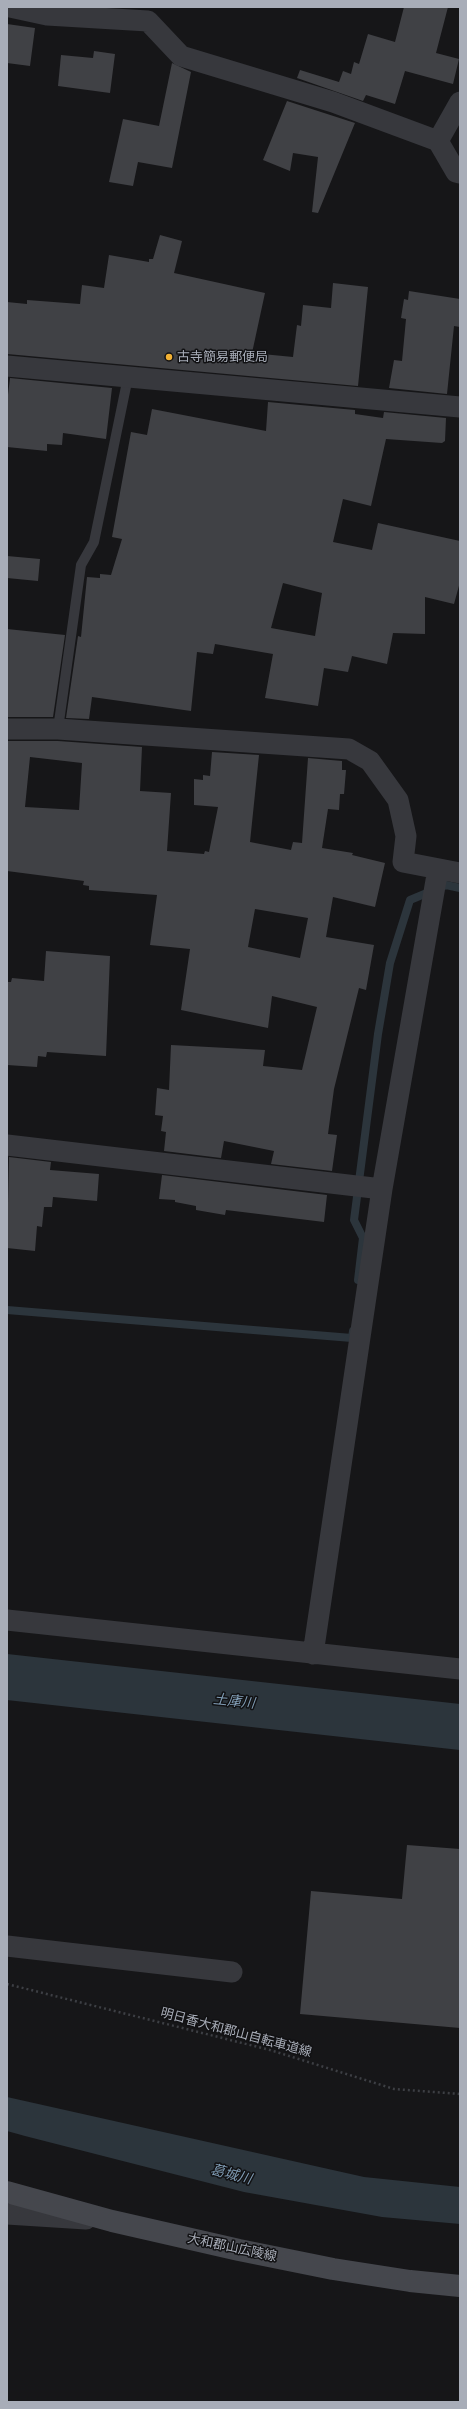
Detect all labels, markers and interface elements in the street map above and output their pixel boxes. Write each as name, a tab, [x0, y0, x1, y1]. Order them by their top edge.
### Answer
place label: 古寺簡易郵便局	[177, 349, 268, 365]
marker: 古寺簡易郵便局	[164, 352, 174, 362]
water label: 土庫川	[212, 1691, 256, 1713]
street label: 明日香大和郡山自転車道線	[159, 2005, 313, 2061]
water label: 葛城川	[209, 2162, 253, 2188]
street label: 大和郡山広陵線	[186, 2231, 278, 2265]

